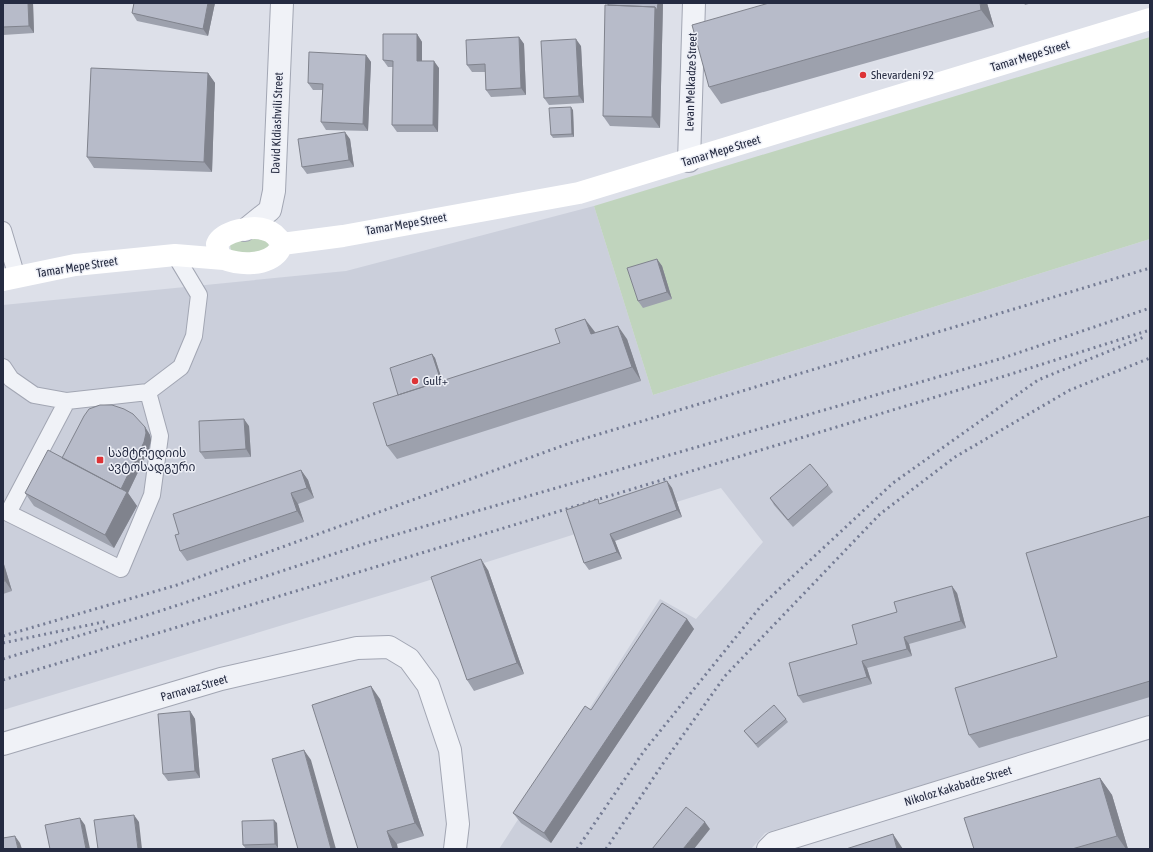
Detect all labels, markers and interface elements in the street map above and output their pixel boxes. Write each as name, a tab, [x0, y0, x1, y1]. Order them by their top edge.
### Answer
street label: Levan Melkadze Street	[682, 32, 700, 132]
street label: Tamar Mepe Street	[989, 37, 1072, 75]
place label: Shevardeni 92	[871, 68, 934, 82]
marker: Shevardeni 92	[858, 70, 868, 80]
street label: David Kldiashvili Street	[268, 71, 286, 174]
street label: Tamar Mepe Street	[680, 132, 763, 170]
street label: Tamar Mepe Street	[364, 210, 448, 238]
street label: Tamar Mepe Street	[35, 254, 119, 280]
place label: Gulf+	[423, 374, 448, 388]
marker: Gulf+	[410, 376, 420, 386]
place label: სამტრედიის ავტოსადგური	[108, 446, 195, 475]
marker: სამტრედიის ავტოსადგური	[95, 455, 105, 465]
street label: Parnavaz Street	[159, 672, 230, 704]
street label: Nikoloz Kakabadze Street	[903, 763, 1014, 809]

